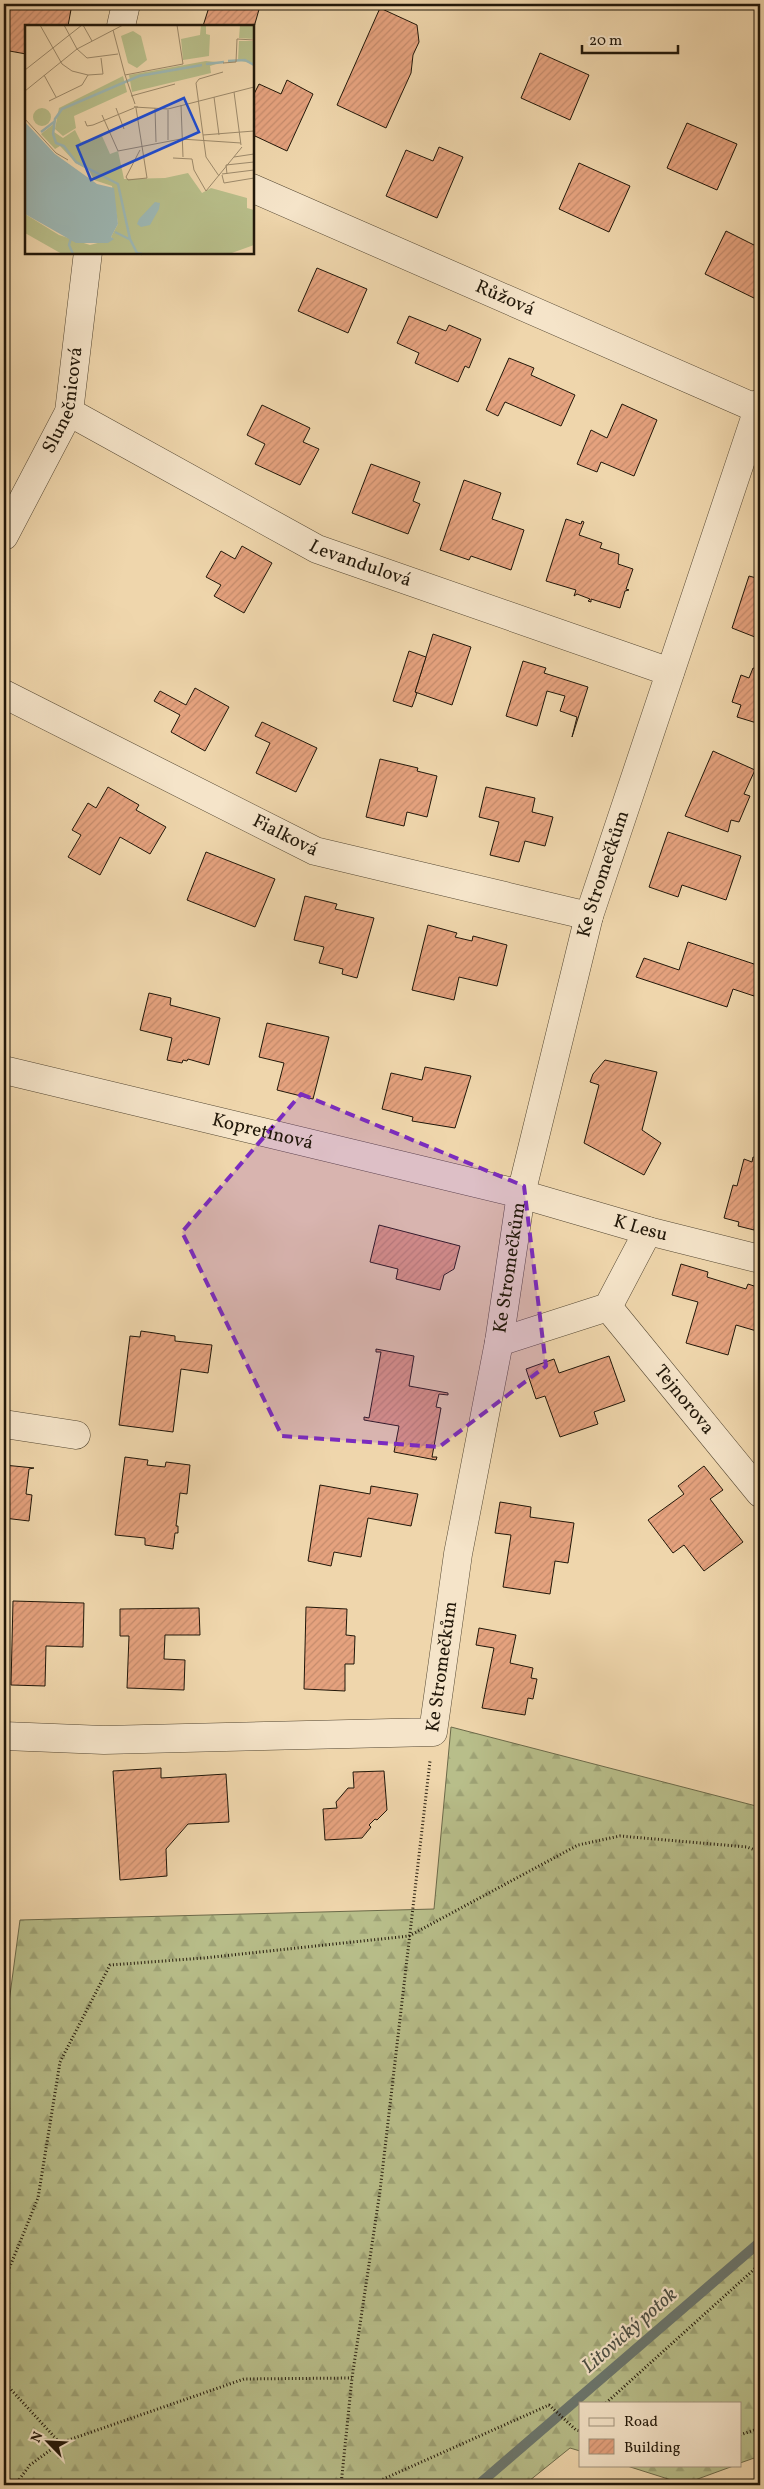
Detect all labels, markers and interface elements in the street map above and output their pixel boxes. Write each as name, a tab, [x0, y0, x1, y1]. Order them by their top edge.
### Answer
scale bar	[582, 22, 678, 54]
inset map	[25, 25, 254, 254]
text: 20 m	[589, 31, 622, 52]
street label: Růžová	[471, 274, 539, 323]
street label: Slunečnicová	[36, 346, 90, 458]
street label: Levandulová	[304, 534, 415, 594]
street label: Ke Stromečkům	[571, 807, 636, 940]
street label: Fialková	[248, 808, 323, 863]
street label: Kopretinová	[209, 1107, 316, 1157]
street label: Ke Stromečkům	[487, 1200, 533, 1335]
street label: K Lesu	[610, 1209, 670, 1248]
street label: Tejnorova	[648, 1360, 720, 1440]
street label: Ke Stromečkům	[420, 1599, 464, 1734]
water label: Litovický potok	[576, 2282, 684, 2380]
legend	[579, 2402, 742, 2466]
text: Road	[624, 2412, 658, 2433]
north arrow	[22, 2416, 72, 2466]
text: N	[27, 2429, 48, 2446]
text: Building	[624, 2438, 681, 2459]

